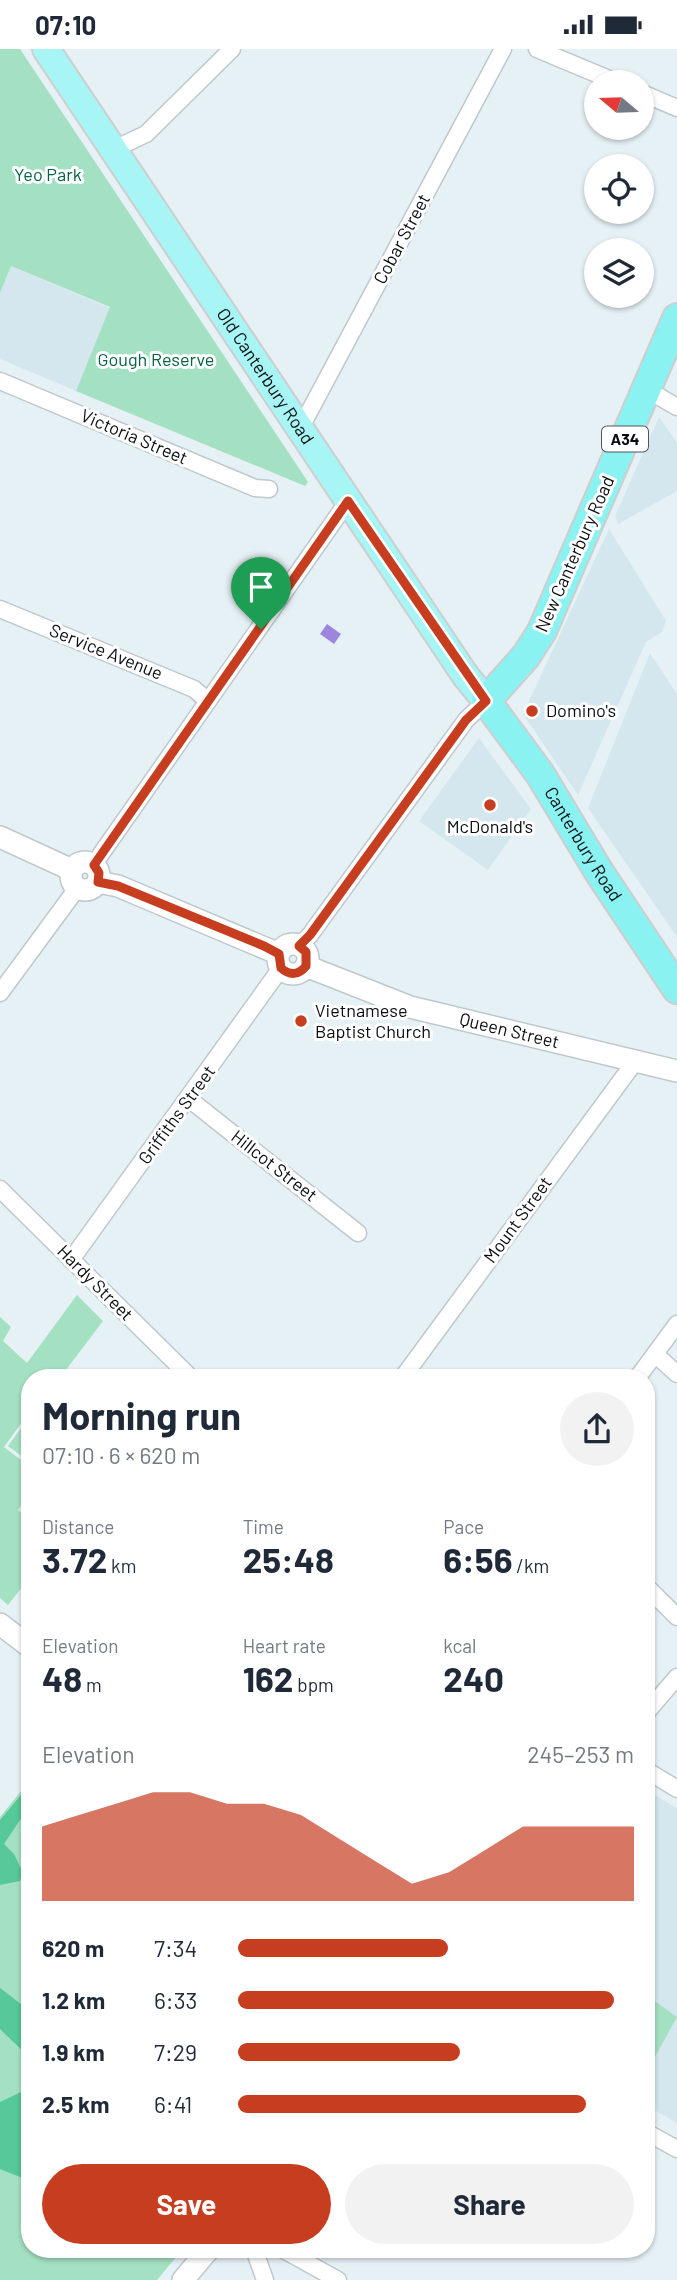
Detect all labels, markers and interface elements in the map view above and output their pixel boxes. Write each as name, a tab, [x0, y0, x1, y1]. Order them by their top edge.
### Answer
text: 07:10	[35, 9, 96, 40]
north arrow	[584, 70, 654, 140]
map controls	[584, 70, 654, 308]
button: locate	[584, 154, 654, 224]
park label: Yeo Park	[14, 163, 82, 185]
street label: Cobar Street	[368, 190, 434, 287]
button: layers	[584, 238, 654, 308]
street label: Old Canterbury Road	[213, 304, 319, 448]
park label: Gough Reserve	[98, 348, 214, 370]
street label: Victoria Street	[78, 404, 191, 468]
road number: A34	[602, 427, 648, 451]
street label: New Canterbury Road	[530, 472, 618, 635]
pin	[231, 557, 291, 629]
icon: arrive	[242, 568, 280, 606]
street label: Service Avenue	[47, 618, 166, 684]
place label: Domino's	[546, 699, 616, 721]
marker: Domino's	[524, 703, 540, 719]
street label: Canterbury Road	[540, 783, 627, 905]
marker: McDonald's	[482, 797, 498, 813]
place label: McDonald's	[447, 815, 533, 837]
place label: Vietnamese Baptist Church	[315, 999, 431, 1042]
street label: Queen Street	[458, 1007, 562, 1052]
marker: Vietnamese Baptist Church	[293, 1013, 309, 1029]
street label: Griffiths Street	[133, 1061, 219, 1168]
street label: Hillcot Street	[227, 1125, 322, 1206]
street label: Mount Street	[479, 1172, 556, 1267]
street label: Hardy Street	[53, 1240, 138, 1325]
text: Morning run	[42, 1392, 241, 1438]
button: share	[560, 1392, 634, 1466]
text: 07:10 · 6 × 620 m	[42, 1441, 200, 1469]
text: Distance	[42, 1515, 114, 1538]
text: Time	[243, 1515, 284, 1538]
text: Pace	[443, 1515, 484, 1538]
text: 3.72	[42, 1538, 107, 1580]
text: 25:48	[243, 1538, 334, 1580]
text: 6:56	[443, 1538, 513, 1580]
text: km	[107, 1554, 136, 1577]
text: /km	[513, 1554, 549, 1577]
text: Elevation	[42, 1634, 119, 1657]
text: Heart rate	[243, 1634, 326, 1657]
text: kcal	[443, 1634, 476, 1657]
text: 48	[42, 1657, 82, 1699]
text: 162	[243, 1657, 293, 1699]
text: 240	[443, 1657, 504, 1699]
text: m	[82, 1673, 102, 1696]
text: bpm	[293, 1673, 334, 1696]
text: Elevation	[42, 1740, 135, 1768]
text: 245–253 m	[527, 1740, 634, 1768]
text: 620 m	[42, 1934, 104, 1962]
text: 7:34	[154, 1934, 197, 1962]
text: 1.2 km	[42, 1986, 105, 2014]
text: 6:33	[154, 1986, 197, 2014]
text: 1.9 km	[42, 2038, 105, 2066]
text: 7:29	[154, 2038, 197, 2066]
text: 2.5 km	[42, 2090, 110, 2118]
text: 6:41	[154, 2090, 192, 2118]
button: Save	[42, 2164, 331, 2244]
button: Share	[345, 2164, 634, 2244]

